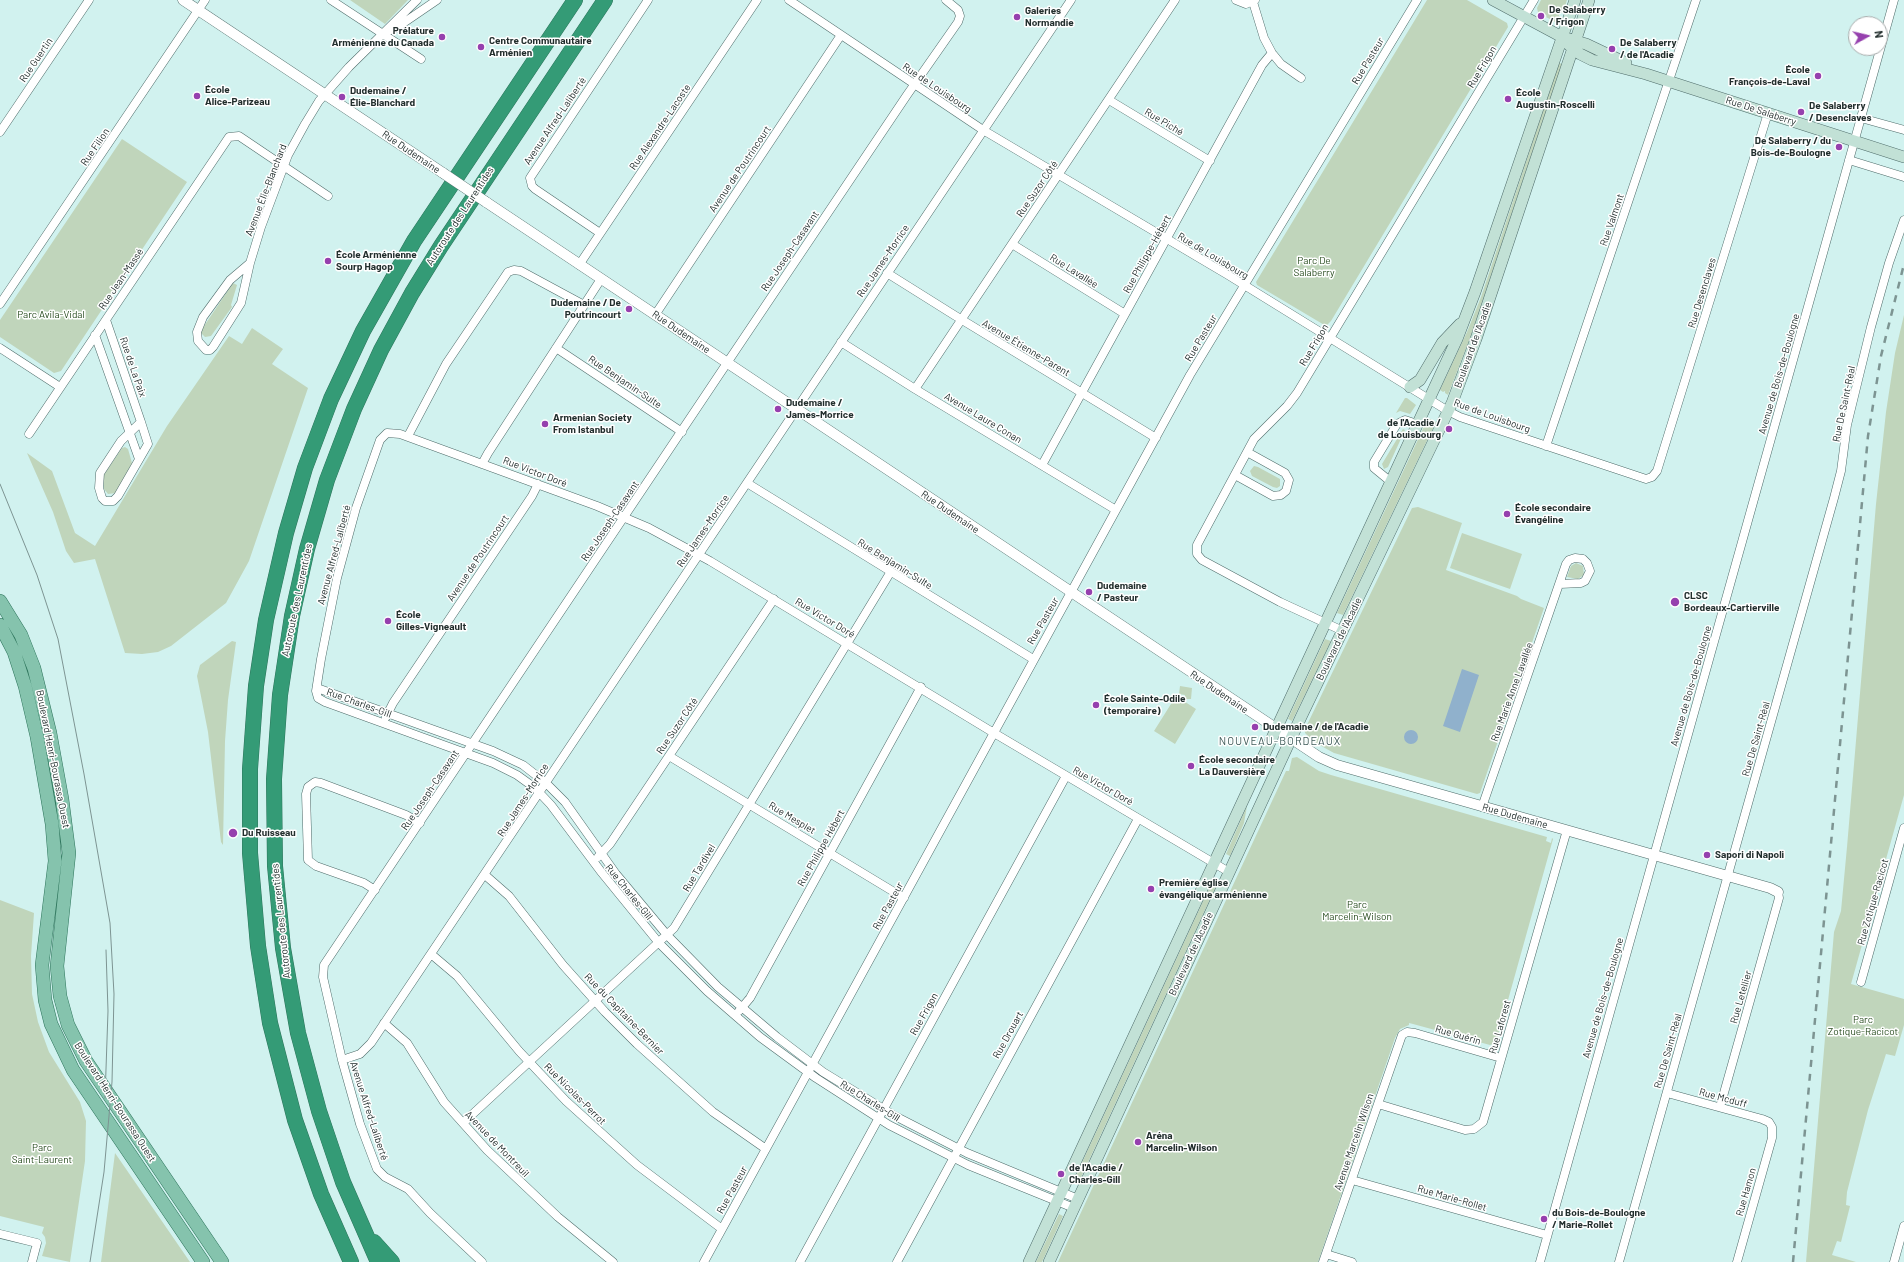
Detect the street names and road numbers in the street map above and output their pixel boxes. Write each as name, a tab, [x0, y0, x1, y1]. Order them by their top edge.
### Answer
street label: Rue Pasteur	[1349, 35, 1387, 87]
street label: Rue Guertin	[17, 36, 55, 84]
street label: Rue Frigon	[1465, 44, 1499, 90]
street label: Rue de Louisbourg	[900, 61, 974, 115]
street label: Avenue Alfred-Laliberté	[521, 75, 589, 167]
street label: Rue Alexandre-Lacoste	[627, 82, 693, 172]
street label: Rue De Salaberry	[1724, 94, 1798, 128]
street label: Rue Piché	[1142, 106, 1186, 138]
street label: Avenue de Poutrincourt	[707, 124, 773, 214]
street label: Rue Filion	[78, 126, 112, 168]
street label: Rue Dudemaine	[380, 128, 442, 176]
street label: Avenue Élie-Blanchard	[243, 142, 289, 238]
street label: Rue Suzor Côté	[1014, 158, 1060, 220]
street label: Autoroute des Laurentides	[424, 164, 496, 268]
street label: Rue Valmont	[1597, 192, 1627, 248]
street label: Rue Joseph-Casavant	[759, 208, 821, 294]
street label: Rue Philippe-Hébert	[1120, 213, 1174, 295]
street label: Rue James-Morrice	[854, 222, 912, 300]
street label: Rue de Louisbourg	[1175, 230, 1251, 282]
street label: Rue Jean-Massé	[96, 246, 146, 312]
street label: Rue Lavallée	[1048, 251, 1100, 291]
street label: Rue Desenclaves	[1686, 256, 1718, 330]
street label: Boulevard de l'Acadie	[1452, 300, 1494, 390]
street label: Rue Dudemaine	[650, 308, 712, 356]
street label: Rue Pasteur	[1182, 312, 1220, 364]
street label: Avenue de Bois-de-Boulogne	[1756, 312, 1802, 436]
street label: Avenue Étienne-Parent	[980, 317, 1072, 379]
street label: Rue Frigon	[1297, 322, 1331, 368]
street label: Rue de La Paix	[117, 335, 149, 399]
street label: Rue Benjamin-Sulte	[586, 353, 664, 411]
street label: Rue De Saint-Réal	[1830, 365, 1858, 443]
street label: Avenue Laure Conan	[942, 390, 1024, 446]
street label: Rue de Louisbourg	[1452, 397, 1532, 435]
street label: Rue Victor Doré	[501, 454, 569, 490]
street label: Rue Joseph-Casavant	[579, 478, 641, 564]
street label: Rue Dudemaine	[919, 488, 981, 536]
street label: Rue James-Morrice	[674, 492, 732, 570]
street label: Avenue Alfred-Laliberté	[315, 504, 353, 606]
street label: Avenue de Poutrincourt	[445, 513, 511, 603]
street label: Rue Benjamin-Sulte	[855, 536, 935, 592]
street label: Autoroute des Laurentides	[279, 542, 315, 658]
street label: Rue Victor Doré	[793, 595, 857, 641]
street label: Rue Pasteur	[1025, 595, 1061, 647]
street label: Boulevard de l'Acadie	[1314, 596, 1364, 682]
street label: Avenue de Bois-de-Boulogne	[1668, 624, 1714, 748]
street label: Rue Marie Anne Lavallée	[1489, 641, 1535, 743]
street label: Rue Dudemaine	[1188, 668, 1250, 716]
street label: Rue Charles-Gill	[325, 686, 393, 720]
street label: Boulevard Henri-Bourassa Ouest	[34, 689, 72, 829]
street label: Rue Suzor Côté	[654, 695, 700, 757]
street label: Rue De Saint-Réal	[1740, 700, 1772, 778]
street label: Rue Joseph-Casavant	[399, 747, 461, 833]
street label: Rue James-Morrice	[495, 761, 551, 839]
street label: Rue Victor Doré	[1071, 764, 1135, 808]
street label: Rue Mesplet	[766, 799, 818, 837]
street label: Rue Dudemaine	[1481, 801, 1549, 831]
street label: Rue Philippe Hébert	[795, 808, 847, 888]
street label: Rue Tardivel	[680, 842, 718, 894]
street label: Rue Zotique-Racicot	[1855, 857, 1891, 947]
street label: Rue Charles-Gill	[603, 862, 655, 922]
street label: Autoroute des Laurentides	[269, 863, 293, 979]
street label: Rue Pasteur	[870, 880, 906, 932]
street label: Boulevard de l'Acadie	[1166, 910, 1216, 998]
street label: Avenue de Bois-de-Boulogne	[1580, 936, 1626, 1060]
street label: Rue Letellier	[1728, 969, 1754, 1025]
street label: Rue du Capitaine-Bernier	[582, 971, 666, 1057]
street label: Rue Frigon	[907, 991, 941, 1037]
street label: Rue Laforest	[1487, 999, 1513, 1055]
street label: Rue Drouart	[990, 1009, 1026, 1061]
street label: Rue De Saint-Réal	[1652, 1012, 1684, 1090]
street label: Rue Guérin	[1434, 1023, 1482, 1047]
street label: Boulevard Henri-Bourassa Ouest	[72, 1040, 158, 1164]
street label: Avenue Alfred-Laliberté	[347, 1060, 391, 1162]
street label: Rue Nicolas-Perrot	[542, 1061, 608, 1127]
street label: Rue Charles-Gill	[838, 1078, 902, 1124]
street label: Rue Mcduff	[1698, 1086, 1748, 1110]
street label: Avenue Marcelin Wilson	[1332, 1092, 1376, 1192]
street label: Avenue de Montreuil	[462, 1108, 532, 1180]
street label: Rue Pasteur	[714, 1164, 750, 1216]
street label: Rue Hamon	[1733, 1167, 1759, 1217]
street label: Rue Marie-Rollet	[1416, 1182, 1488, 1214]

